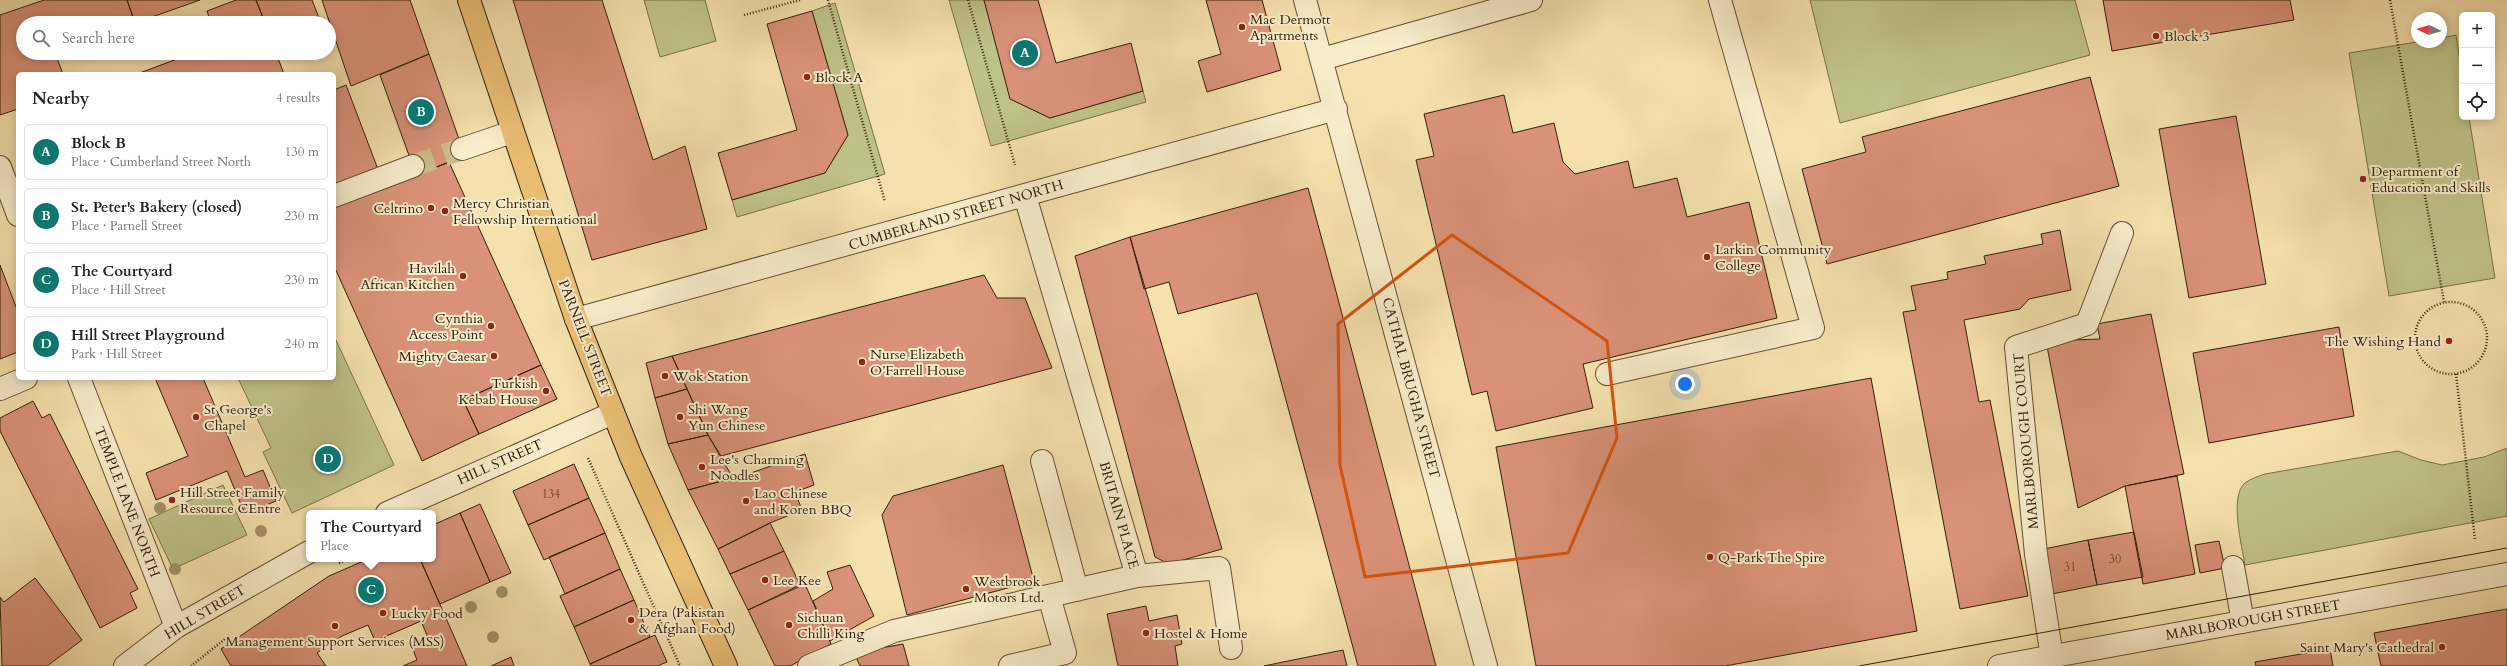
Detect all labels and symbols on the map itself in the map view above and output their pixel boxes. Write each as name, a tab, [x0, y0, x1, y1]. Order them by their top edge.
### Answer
place label: Mac Dermott Apartments	[1250, 10, 1331, 45]
north arrow	[2411, 12, 2447, 48]
marker: Mac Dermott Apartments	[1237, 22, 1247, 32]
place label: Block 3	[2164, 27, 2209, 46]
marker: Block 3	[2151, 31, 2161, 41]
pin: A	[1012, 38, 1038, 68]
place label: Block A	[815, 68, 863, 87]
marker: Block A	[802, 72, 812, 82]
pin: B	[408, 97, 434, 127]
place label: Department of Education and Skills	[2371, 162, 2491, 197]
marker: Department of Education and Skills	[2358, 174, 2368, 184]
street label: CUMBERLAND STREET NORTH	[846, 175, 1066, 255]
place label: Mercy Christian Fellowship International	[453, 194, 597, 229]
place label: Celtrino	[373, 199, 423, 218]
marker: Celtrino	[426, 203, 436, 213]
marker: Mercy Christian Fellowship International	[440, 206, 450, 216]
place label: Larkin Community College	[1715, 240, 1832, 275]
marker: Larkin Community College	[1702, 252, 1712, 262]
place label: Havilah African Kitchen	[360, 259, 455, 294]
marker: Havilah African Kitchen	[458, 271, 468, 281]
street label: PARNELL STREET	[554, 277, 616, 399]
street label: CATHAL BRUGHA STREET	[1378, 295, 1444, 481]
place label: Cynthia Access Point	[409, 309, 484, 344]
marker: Cynthia Access Point	[486, 321, 496, 331]
place label: The Wishing Hand	[2325, 332, 2442, 351]
marker: The Wishing Hand	[2444, 336, 2454, 346]
place label: Nurse Elizabeth O’Farrell House	[870, 345, 965, 380]
place label: Mighty Caesar	[399, 347, 487, 366]
marker: Mighty Caesar	[489, 351, 499, 361]
street label: MARLBOROUGH COURT	[2009, 352, 2043, 530]
marker: Nurse Elizabeth O’Farrell House	[857, 357, 867, 367]
place label: Wok Station	[672, 367, 749, 386]
marker: Wok Station	[660, 371, 670, 381]
place label: Turkish Kebab House	[458, 374, 538, 409]
your location	[1675, 374, 1695, 394]
marker: Turkish Kebab House	[541, 386, 551, 396]
place label: St George's Chapel	[204, 400, 272, 435]
place label: Shi Wang Yun Chinese	[688, 400, 766, 435]
marker: St George's Chapel	[191, 412, 201, 422]
marker: Shi Wang Yun Chinese	[675, 412, 685, 422]
street label: TEMPLE LANE NORTH	[90, 424, 165, 580]
street label: HILL STREET	[454, 435, 546, 489]
pin: D	[315, 444, 341, 474]
place label: Lee's Charming Noodles	[710, 450, 804, 485]
street label: BRITAIN PLACE	[1095, 459, 1143, 571]
marker: Lee's Charming Noodles	[697, 462, 707, 472]
place label: Hill Street Family Resource CEntre	[180, 483, 285, 518]
place label: Lao Chinese and Koren BBQ	[754, 484, 852, 519]
house number: 134	[542, 486, 560, 502]
marker: Hill Street Family Resource CEntre	[167, 495, 177, 505]
marker: Lao Chinese and Koren BBQ	[741, 496, 751, 506]
place label: Q-Park The Spire	[1718, 548, 1825, 567]
house number: 30	[2109, 551, 2121, 567]
marker: Q-Park The Spire	[1705, 552, 1715, 562]
house number: 31	[2064, 559, 2076, 575]
place label: Lee Kee	[773, 571, 821, 590]
place label: Westbrook Motors Ltd.	[973, 572, 1044, 607]
pin: C	[358, 575, 384, 605]
marker: Lee Kee	[760, 575, 770, 585]
street label: HILL STREET	[161, 580, 249, 644]
marker: Westbrook Motors Ltd.	[961, 584, 971, 594]
street label: MARLBOROUGH STREET	[2164, 595, 2342, 645]
place label: Dera (Pakistan & Afghan Food)	[639, 603, 736, 638]
place label: Lucky Food	[391, 604, 463, 623]
marker: Lucky Food	[378, 608, 388, 618]
place label: Sichuan Chilli King	[797, 608, 864, 643]
marker: Dera (Pakistan & Afghan Food)	[626, 615, 636, 625]
marker: Sichuan Chilli King	[784, 620, 794, 630]
marker: Management Support Services (MSS)	[330, 621, 340, 631]
place label: Hostel & Home	[1154, 624, 1248, 643]
marker: Hostel & Home	[1141, 628, 1151, 638]
place label: Management Support Services (MSS)	[225, 632, 445, 651]
place label: Saint Mary's Cathedral	[2300, 638, 2434, 657]
marker: Saint Mary's Cathedral	[2437, 642, 2447, 652]

